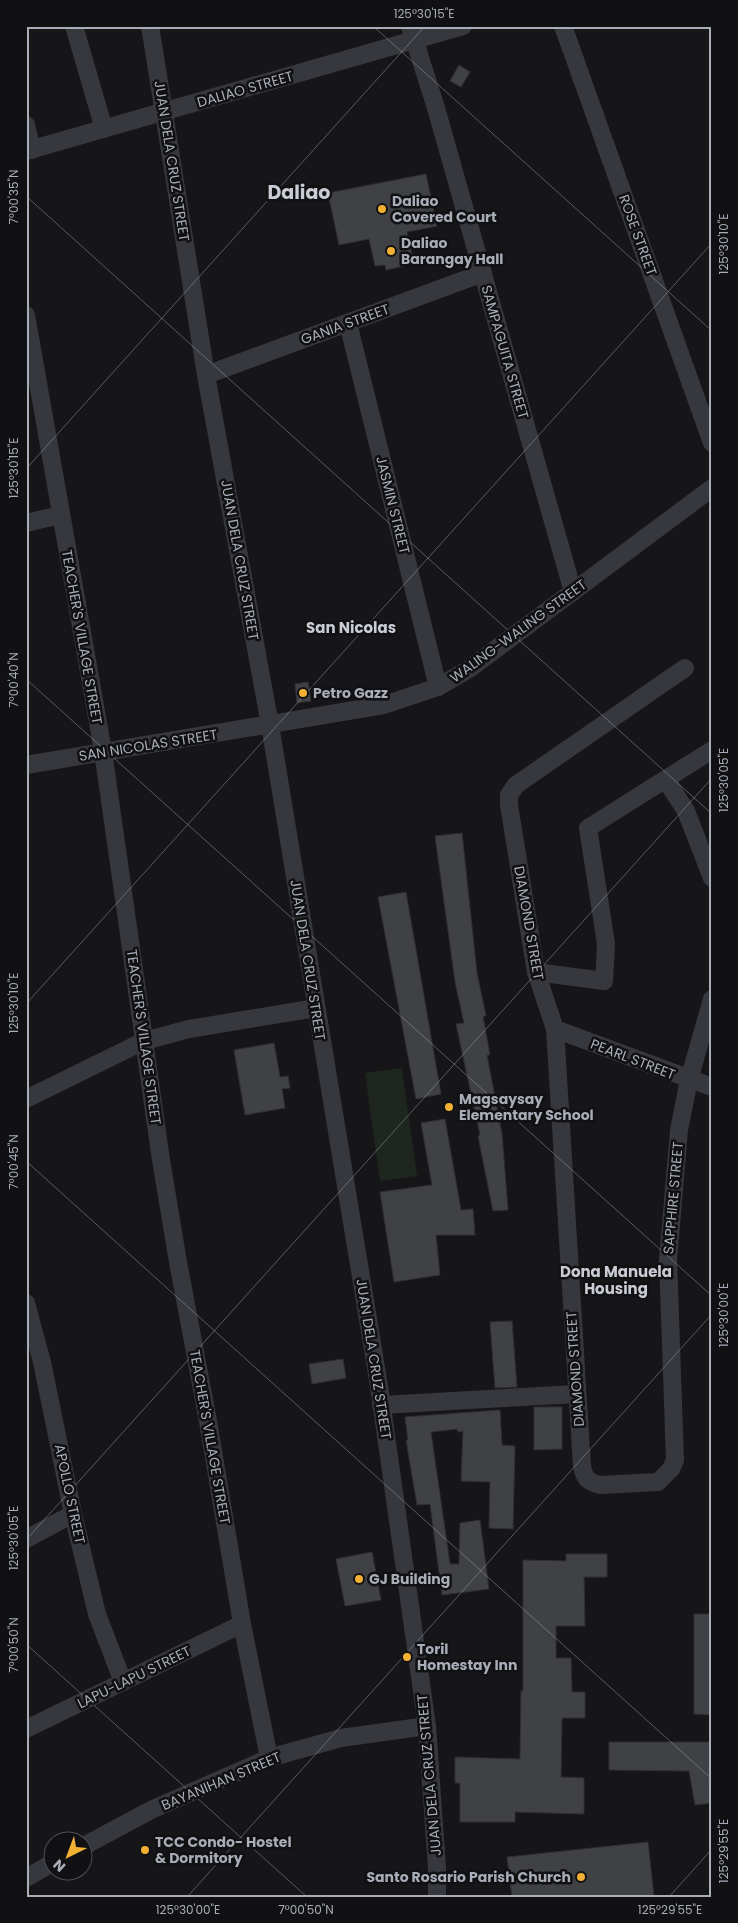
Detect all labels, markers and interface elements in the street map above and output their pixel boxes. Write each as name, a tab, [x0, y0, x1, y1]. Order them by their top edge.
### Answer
text: 125°30'15"E	[394, 5, 454, 22]
street label: DALIAO STREET	[195, 66, 296, 112]
street label: JUAN DELA CRUZ STREET	[149, 79, 195, 243]
text: 7°00'35"N	[5, 170, 22, 225]
district label: Daliao	[268, 179, 330, 206]
place label: Daliao Covered Court	[392, 191, 497, 227]
street label: ROSE STREET	[614, 192, 662, 279]
marker: Daliao Covered Court	[376, 203, 388, 215]
text: 125°30'10"E	[715, 214, 732, 274]
place label: Daliao Barangay Hall	[401, 233, 504, 269]
marker: Daliao Barangay Hall	[385, 245, 397, 257]
street label: SAMPAGUITA STREET	[476, 283, 534, 422]
street label: GANIA STREET	[298, 299, 393, 349]
text: 125°30'15"E	[5, 438, 22, 498]
street label: JASMIN STREET	[371, 454, 415, 557]
street label: JUAN DELA CRUZ STREET	[216, 478, 264, 642]
street label: TEACHER'S VILLAGE STREET	[57, 548, 107, 726]
street label: WALING-WALING STREET	[446, 574, 591, 687]
district label: San Nicolas	[306, 617, 396, 638]
text: 7°00'40"N	[5, 652, 22, 708]
place label: Petro Gazz	[313, 683, 388, 703]
marker: Petro Gazz	[297, 687, 309, 699]
street label: SAN NICOLAS STREET	[77, 724, 219, 766]
text: 125°30'05"E	[715, 748, 732, 812]
street label: DIAMOND STREET	[509, 864, 549, 982]
street label: JUAN DELA CRUZ STREET	[285, 878, 331, 1042]
street label: TEACHER'S VILLAGE STREET	[122, 948, 166, 1126]
text: 125°30'10"E	[5, 973, 22, 1033]
street label: PEARL STREET	[588, 1034, 679, 1084]
place label: Magsaysay Elementary School	[459, 1089, 594, 1125]
marker: Magsaysay Elementary School	[443, 1101, 455, 1113]
text: 7°00'45"N	[5, 1134, 22, 1190]
street label: SAPPHIRE STREET	[658, 1141, 688, 1255]
district label: Dona Manuela Housing	[560, 1261, 672, 1299]
street label: JUAN DELA CRUZ STREET	[351, 1277, 397, 1441]
text: 125°30'00"E	[715, 1283, 732, 1347]
street label: DIAMOND STREET	[561, 1310, 589, 1427]
street label: TEACHER'S VILLAGE STREET	[185, 1348, 235, 1526]
street label: APOLLO STREET	[50, 1442, 90, 1546]
text: 125°30'05"E	[5, 1506, 22, 1570]
place label: GJ Building	[369, 1569, 450, 1589]
marker: GJ Building	[353, 1573, 365, 1585]
text: 7°00'50"N	[5, 1617, 22, 1673]
place label: Toril Homestay Inn	[417, 1639, 517, 1675]
street label: LAPU-LAPU STREET	[74, 1641, 194, 1713]
marker: Toril Homestay Inn	[401, 1651, 413, 1663]
street label: JUAN DELA CRUZ STREET	[412, 1693, 446, 1857]
street label: BAYANIHAN STREET	[158, 1747, 284, 1815]
text: 125°29'55"E	[715, 1819, 732, 1883]
north arrow	[42, 1830, 92, 1880]
place label: TCC Condo- Hostel & Dormitory	[155, 1832, 292, 1868]
marker: TCC Condo- Hostel & Dormitory	[139, 1844, 151, 1856]
text: N	[49, 1855, 70, 1877]
place label: Santo Rosario Parish Church	[366, 1867, 571, 1887]
marker: Santo Rosario Parish Church	[575, 1871, 587, 1883]
text: 125°30'00"E	[156, 1901, 220, 1918]
text: 7°00'50"N	[278, 1901, 334, 1918]
text: 125°29'55"E	[638, 1901, 702, 1918]

